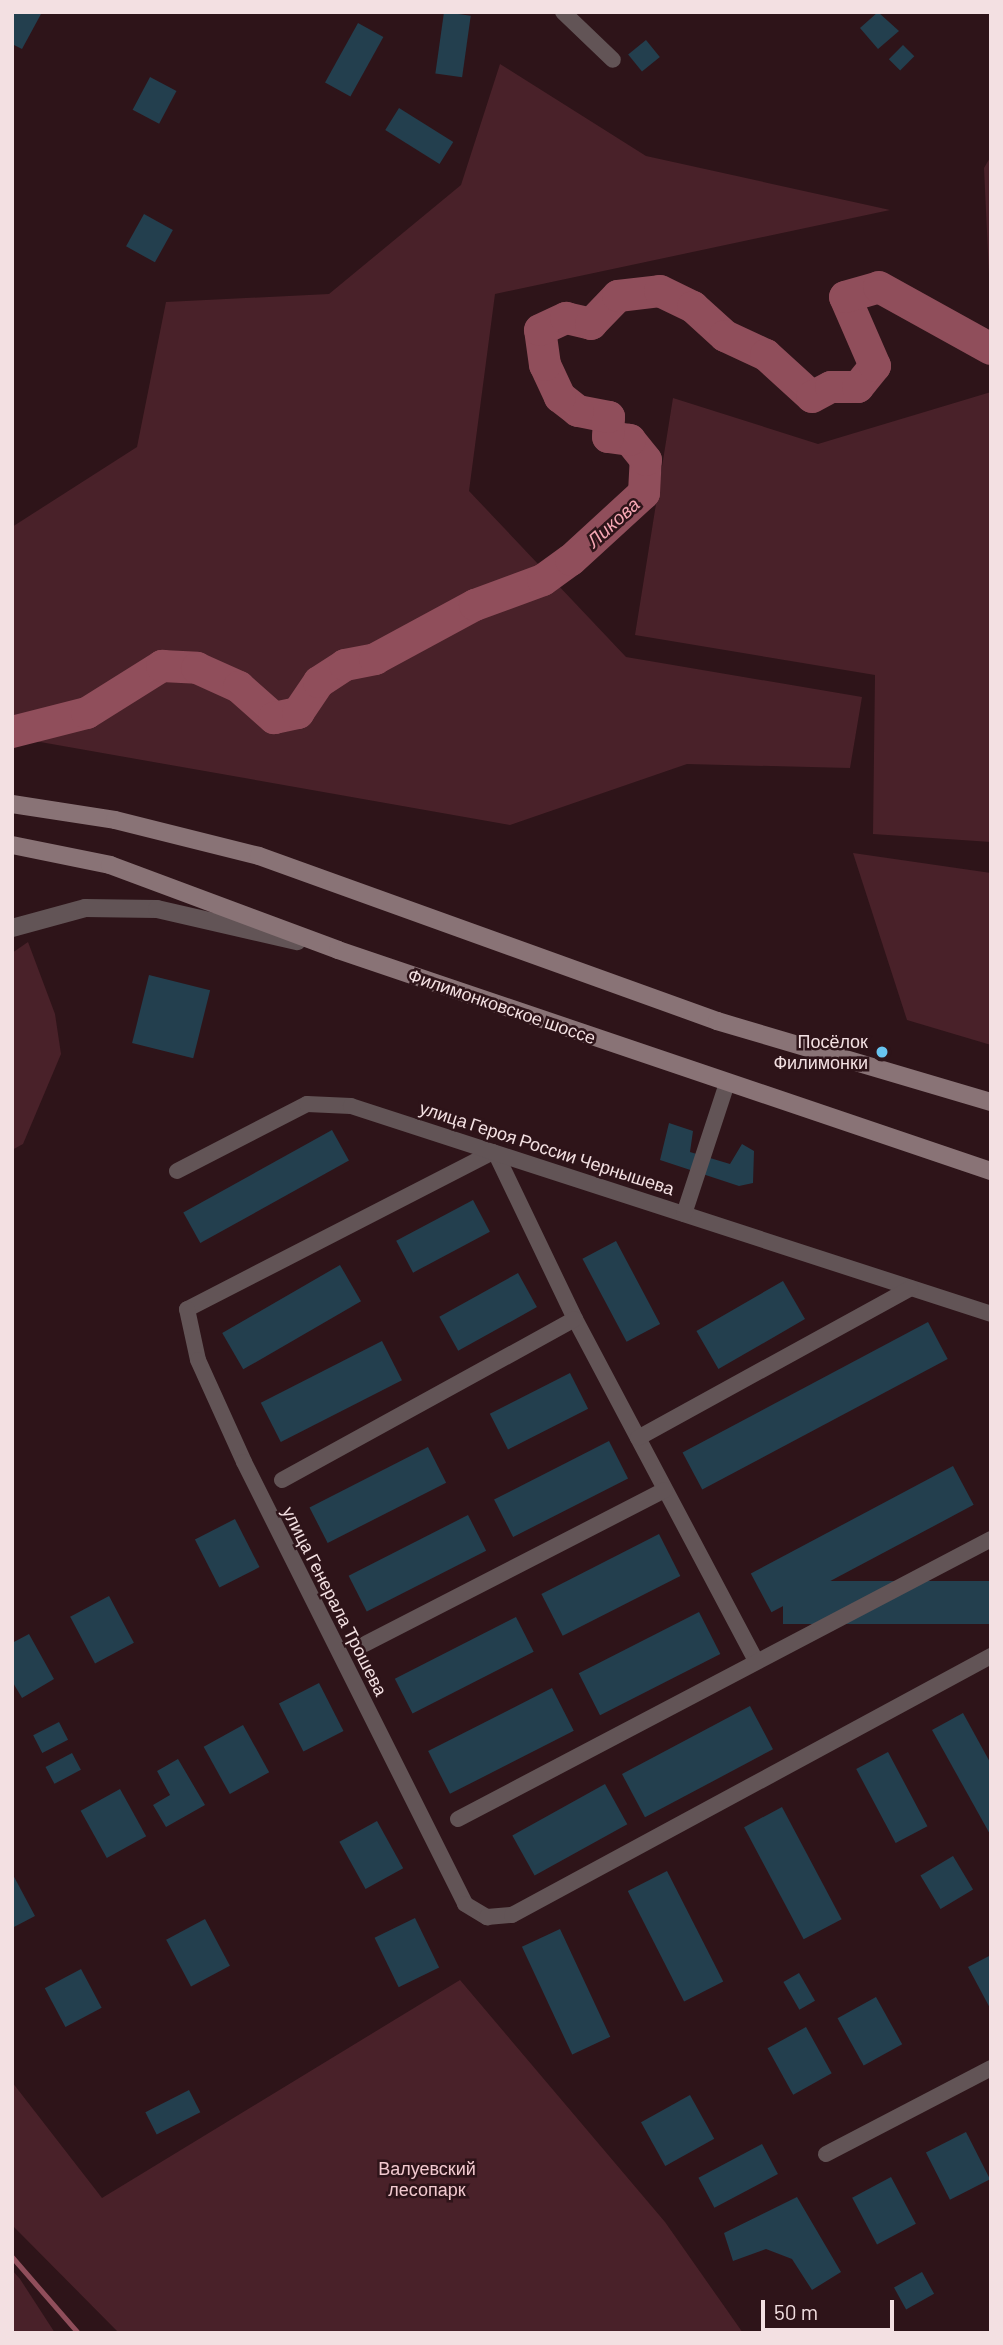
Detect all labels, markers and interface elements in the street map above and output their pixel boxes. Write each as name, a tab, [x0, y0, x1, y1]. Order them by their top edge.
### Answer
water label: Ликова	[582, 492, 644, 552]
street label: Филимонковское шоссе	[405, 964, 599, 1048]
place label: Посёлок Филимонки	[773, 1031, 868, 1074]
marker: Посёлок Филимонки	[874, 1044, 890, 1060]
street label: улица Героя России Чернышева	[417, 1097, 677, 1199]
street label: улица Генерала Трошева	[278, 1503, 392, 1699]
park label: Валуевский лесопарк	[378, 2158, 476, 2200]
scale bar	[765, 2286, 898, 2330]
text: 50 m	[774, 2299, 818, 2324]

